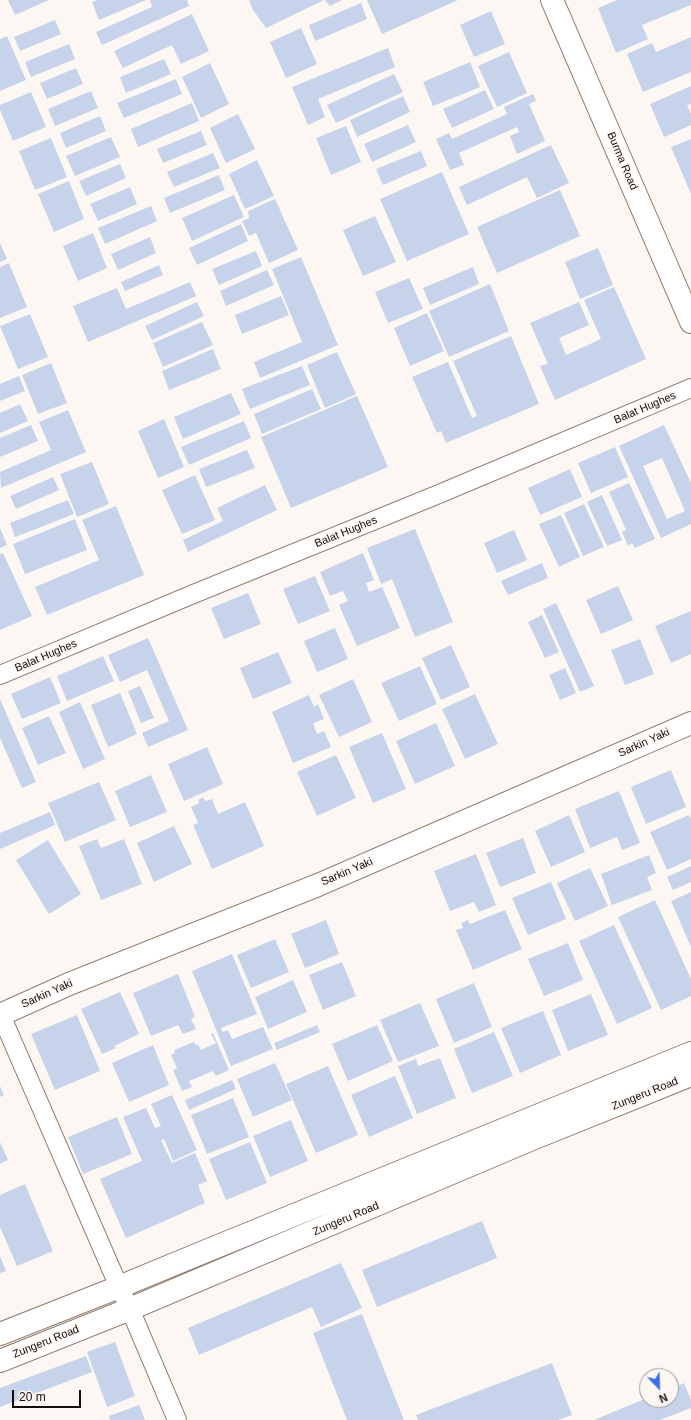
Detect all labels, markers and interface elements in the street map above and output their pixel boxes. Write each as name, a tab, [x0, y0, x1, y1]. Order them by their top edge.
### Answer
street label: Burma Road	[604, 130, 640, 192]
street label: Balat Hughes	[612, 389, 678, 427]
street label: Balat Hughes	[313, 514, 379, 550]
street label: Balat Hughes	[13, 637, 79, 675]
street label: Sarkin Yaki	[616, 726, 672, 760]
street label: Sarkin Yaki	[319, 855, 375, 889]
street label: Sarkin Yaki	[19, 977, 75, 1011]
street label: Zungeru Road	[610, 1075, 680, 1113]
street label: Zungeru Road	[311, 1199, 381, 1239]
street label: Zungeru Road	[11, 1323, 81, 1361]
north arrow	[639, 1368, 679, 1408]
scale bar	[14, 1382, 83, 1408]
text: 20 m	[19, 1390, 46, 1404]
text: N	[657, 1391, 669, 1405]

